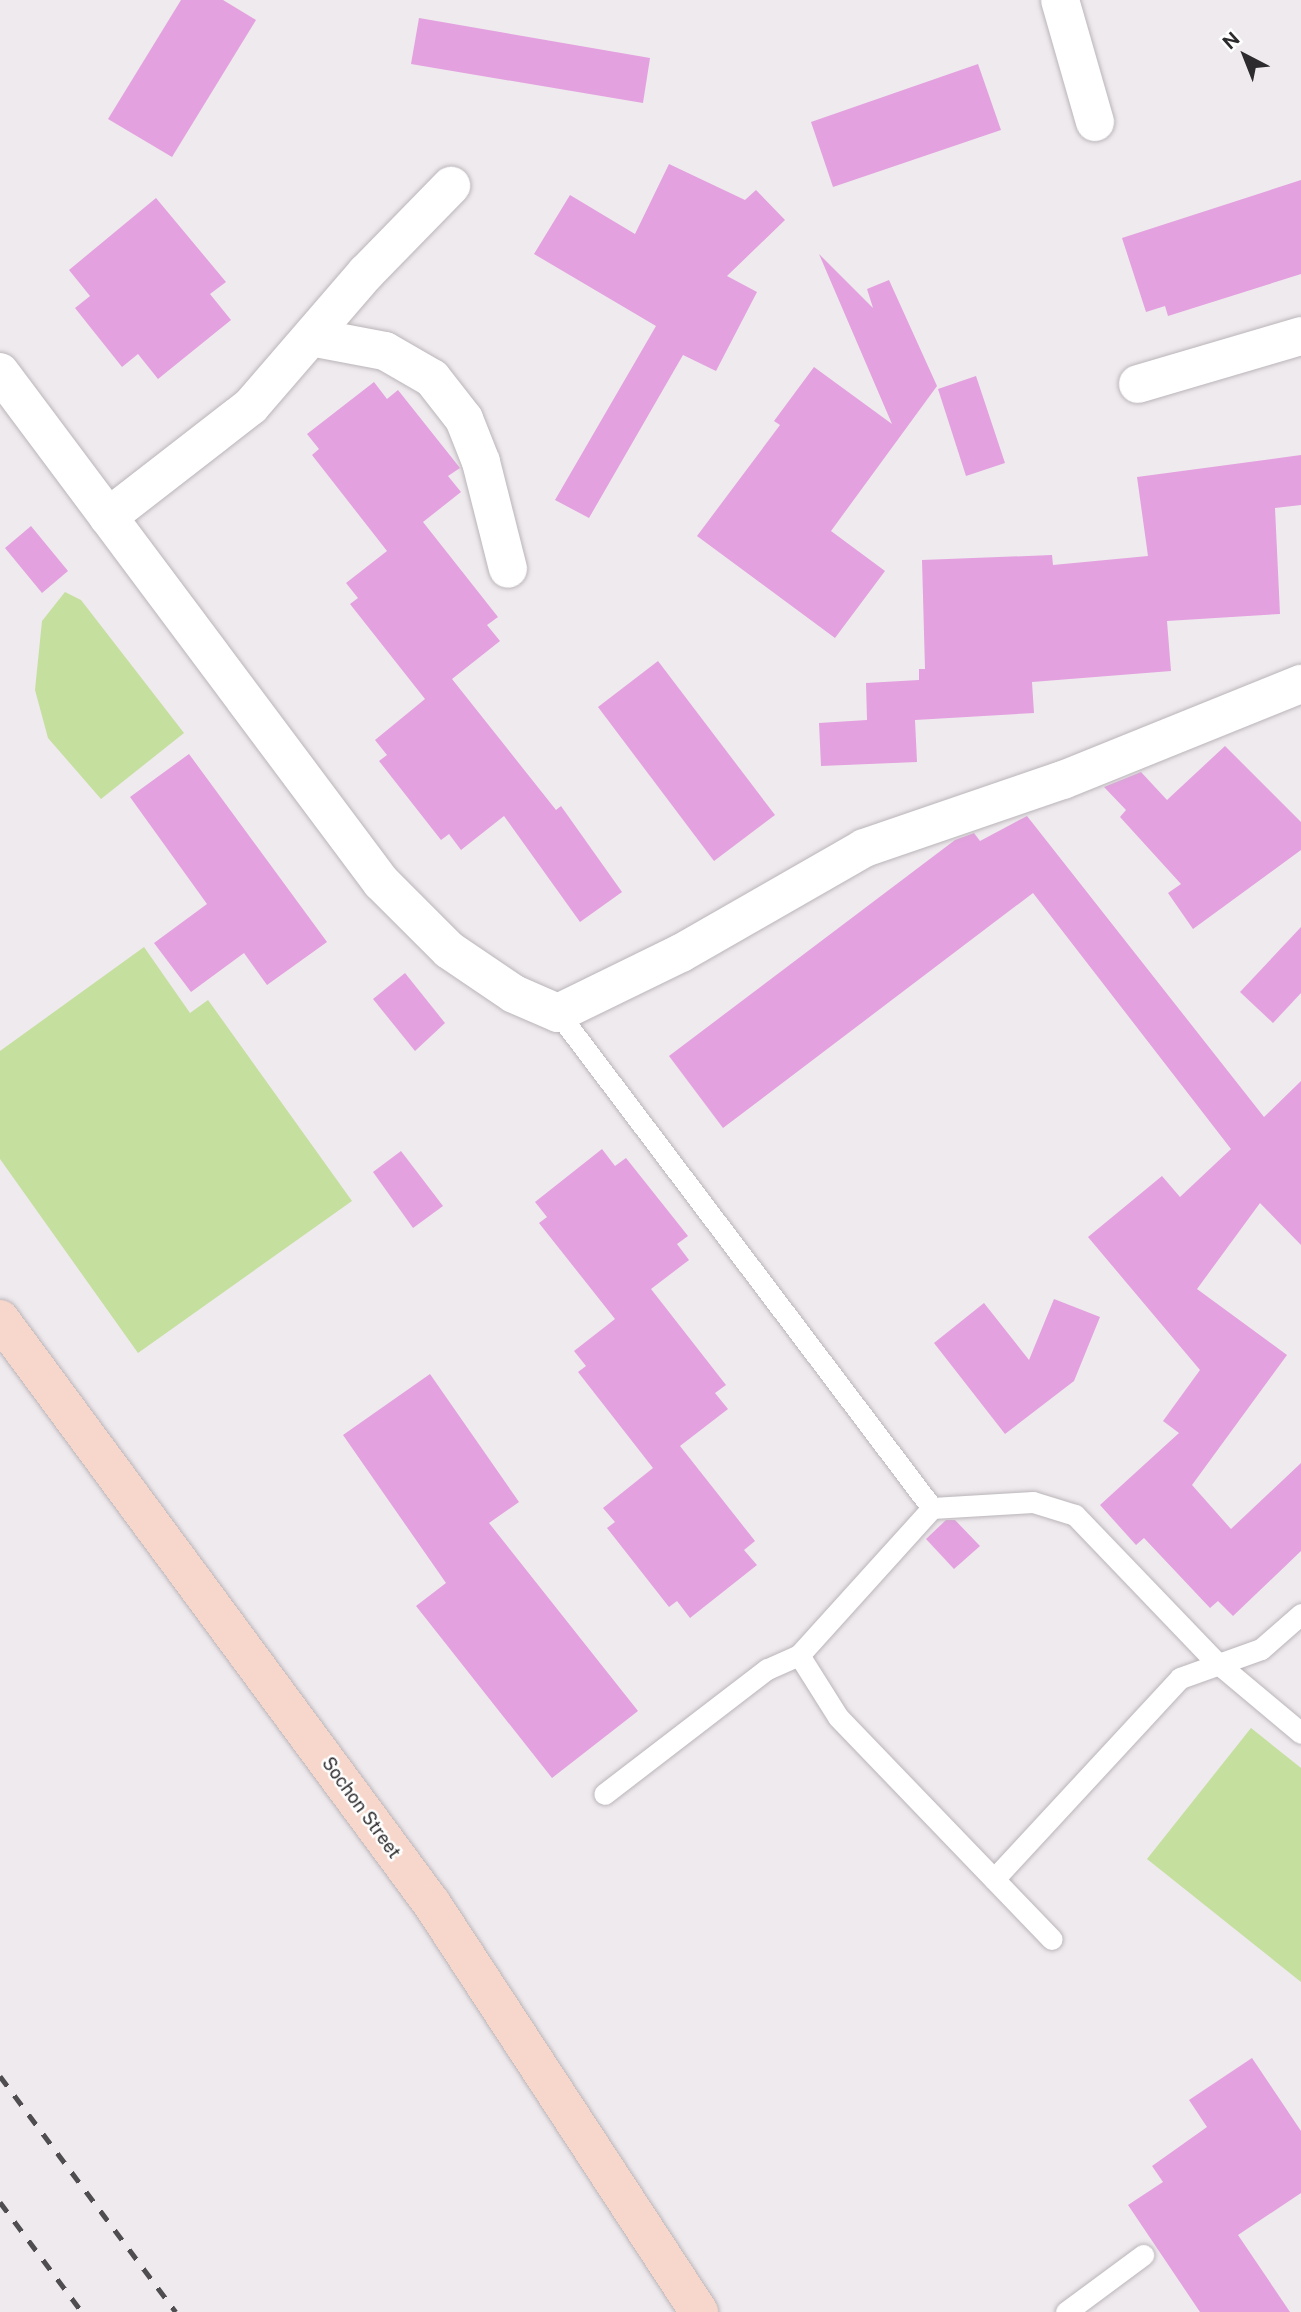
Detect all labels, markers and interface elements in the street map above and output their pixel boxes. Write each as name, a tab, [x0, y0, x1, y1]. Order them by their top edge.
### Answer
north arrow	[1210, 21, 1280, 91]
text: N	[1218, 27, 1244, 54]
street label: Sochon Street	[317, 1753, 405, 1863]

